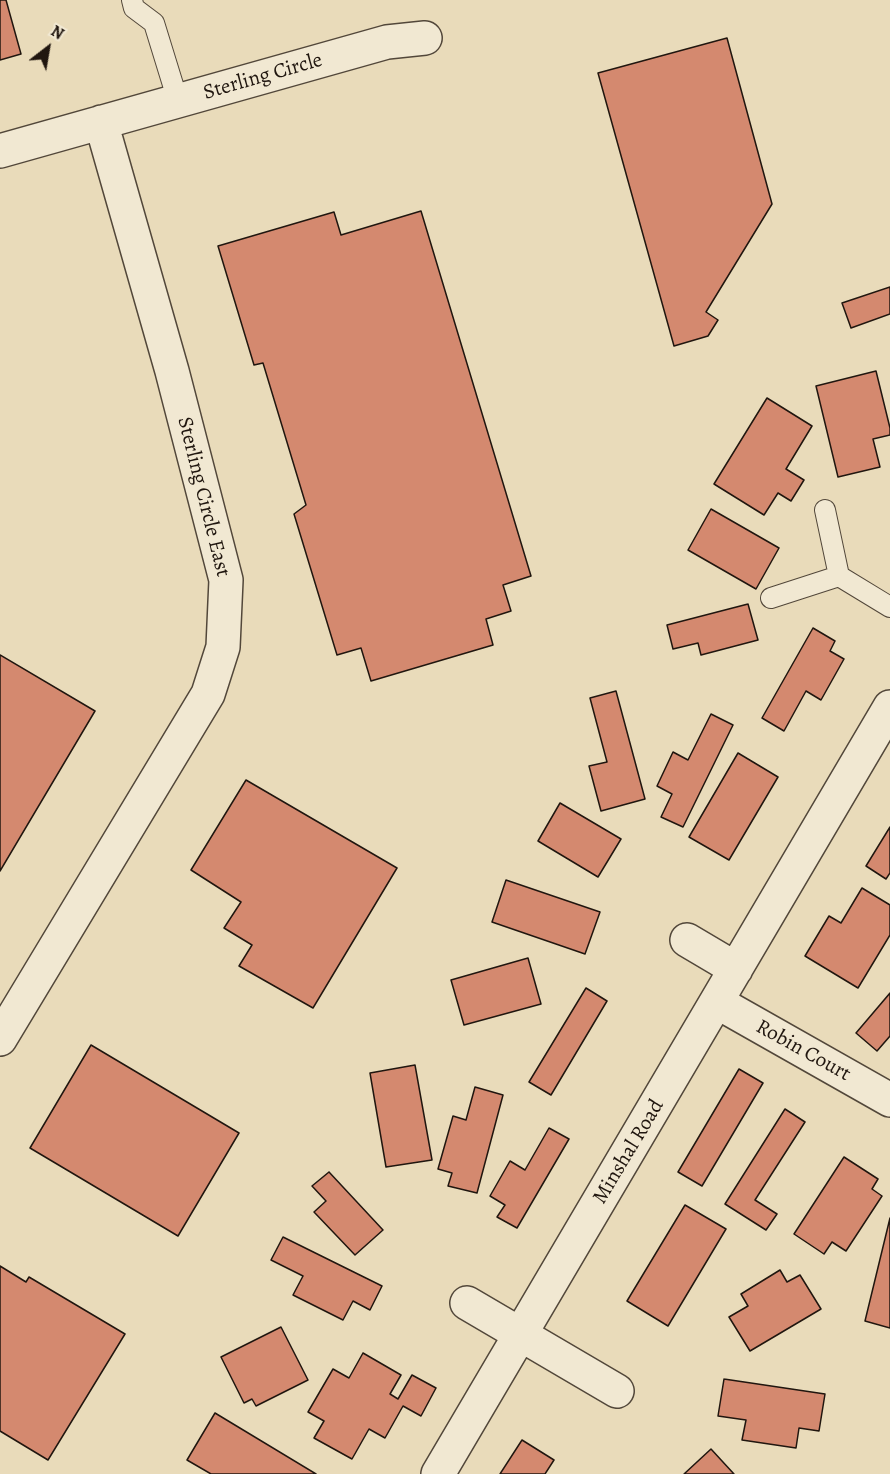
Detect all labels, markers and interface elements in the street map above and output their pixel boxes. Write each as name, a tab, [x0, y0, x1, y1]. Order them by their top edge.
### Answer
north arrow	[18, 18, 78, 78]
text: N	[47, 20, 68, 45]
street label: Sterling Circle	[201, 48, 325, 106]
street label: Sterling Circle East	[171, 414, 235, 580]
street label: Robin Court	[751, 1015, 855, 1087]
street label: Minshal Road	[588, 1095, 670, 1209]

